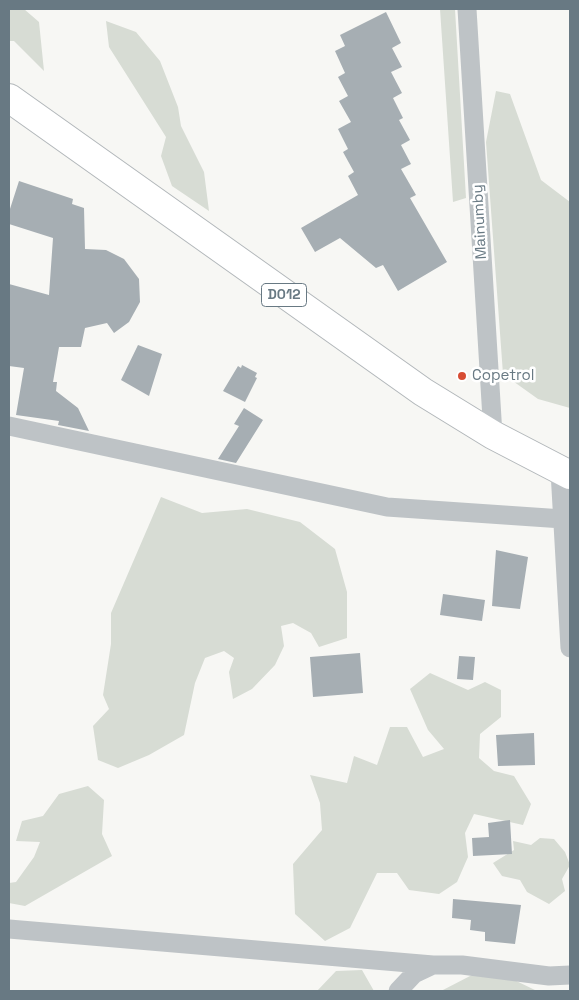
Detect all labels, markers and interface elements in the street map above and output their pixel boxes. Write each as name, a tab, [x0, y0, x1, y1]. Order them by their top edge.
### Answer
street label: Mainumby	[469, 184, 491, 260]
road number: D012	[262, 284, 306, 306]
place label: Copetrol	[472, 367, 534, 385]
marker: Copetrol	[456, 370, 468, 382]

